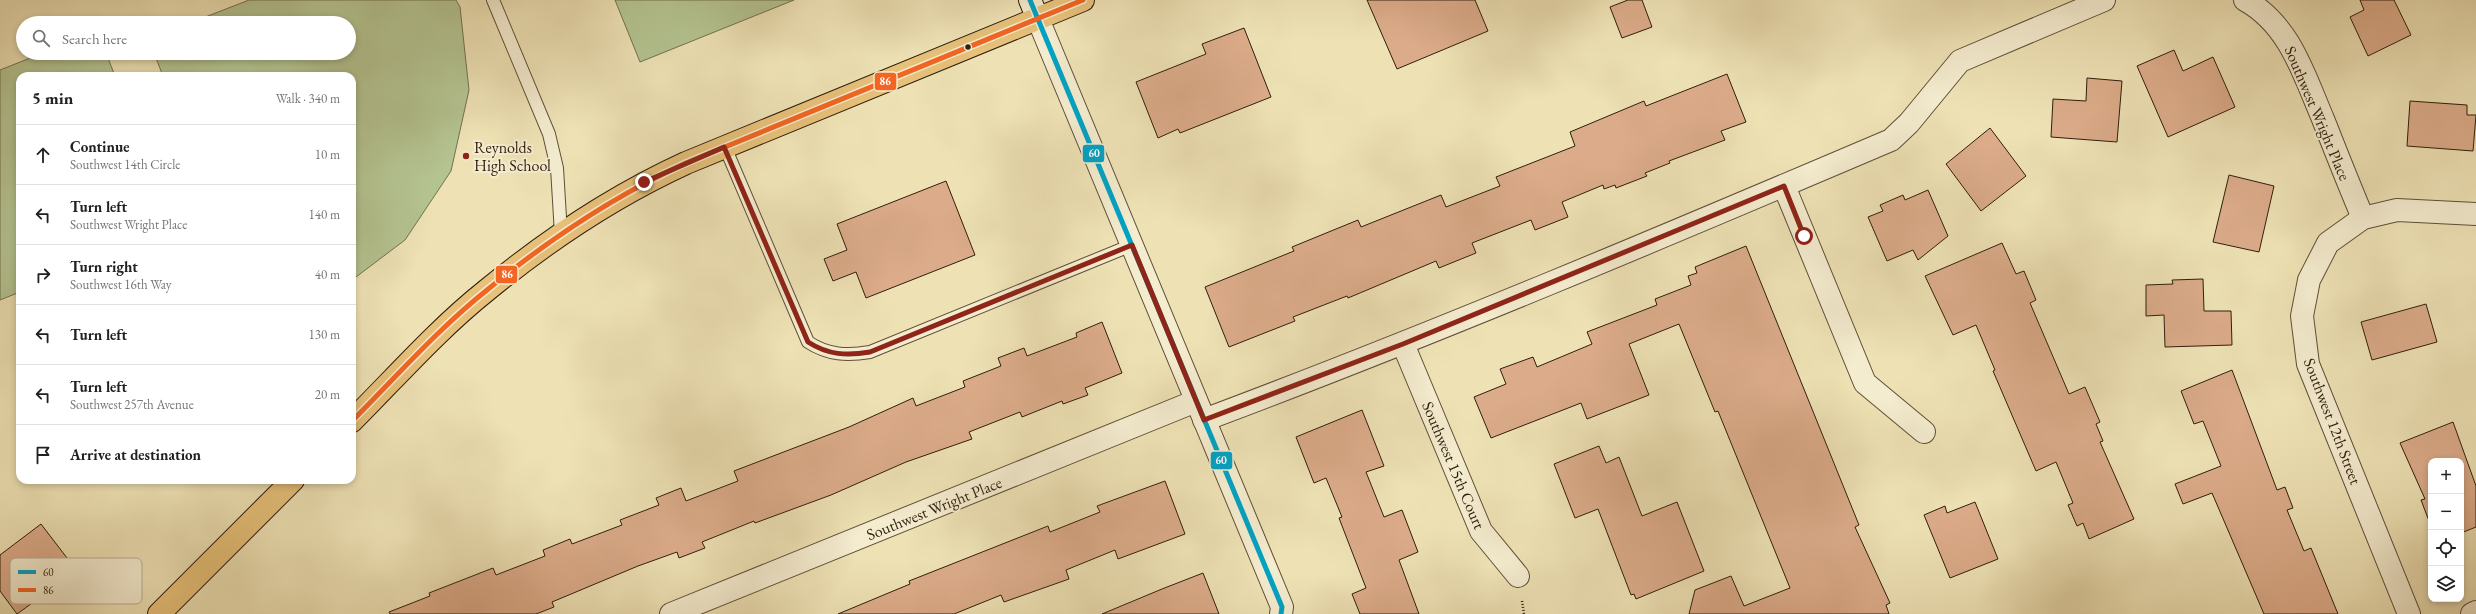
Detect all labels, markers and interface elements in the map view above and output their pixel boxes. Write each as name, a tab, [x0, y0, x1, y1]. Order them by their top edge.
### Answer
search box	[16, 16, 356, 60]
icon: search	[30, 27, 52, 49]
text: Search here	[62, 29, 127, 48]
unlabelled marker	[963, 42, 973, 52]
street label: Southwest Wright Place	[2280, 43, 2355, 184]
line badge: 86	[874, 72, 897, 91]
text: 86	[879, 74, 891, 88]
text: 5 min	[32, 87, 73, 109]
text: Walk · 340 m	[276, 90, 340, 107]
text: Continue	[70, 137, 130, 156]
place label: Reynolds High School	[474, 137, 551, 176]
icon: ahead	[32, 144, 54, 166]
line badge: 60	[1082, 144, 1105, 163]
text: 10 m	[315, 146, 340, 163]
text: 60	[1088, 146, 1100, 160]
marker: Reynolds High School	[461, 151, 471, 161]
text: Southwest 14th Circle	[70, 156, 180, 173]
route end	[635, 173, 653, 191]
text: Turn left	[70, 197, 127, 216]
icon: left	[32, 204, 54, 226]
text: 140 m	[309, 206, 340, 223]
text: Southwest Wright Place	[70, 216, 187, 233]
route start	[1795, 227, 1813, 245]
text: Turn right	[70, 257, 138, 276]
icon: right	[32, 264, 54, 286]
line badge: 86	[495, 265, 518, 284]
text: 40 m	[315, 266, 340, 283]
text: 86	[501, 267, 513, 281]
text: Southwest 16th Way	[70, 276, 172, 293]
icon: left	[32, 324, 54, 346]
text: Turn left	[70, 325, 127, 344]
text: 130 m	[309, 326, 340, 343]
street label: Southwest 12th Street	[2299, 355, 2366, 487]
text: Turn left	[70, 377, 127, 396]
icon: left	[32, 384, 54, 406]
text: 20 m	[315, 386, 340, 403]
text: Southwest 257th Avenue	[70, 396, 194, 413]
street label: Southwest 15th Court	[1417, 398, 1490, 532]
icon: arrive	[32, 444, 54, 466]
text: Arrive at destination	[70, 445, 201, 464]
line badge: 60	[1210, 451, 1233, 470]
text: 60	[1215, 453, 1227, 467]
map controls	[2428, 458, 2464, 602]
button: +	[2428, 458, 2464, 494]
street label: Southwest Wright Place	[863, 472, 1005, 545]
button: −	[2428, 494, 2464, 530]
button: locate	[2428, 530, 2464, 566]
legend	[10, 558, 142, 604]
text: 60	[43, 565, 54, 579]
button: layers	[2428, 566, 2464, 602]
text: 86	[43, 583, 54, 597]

